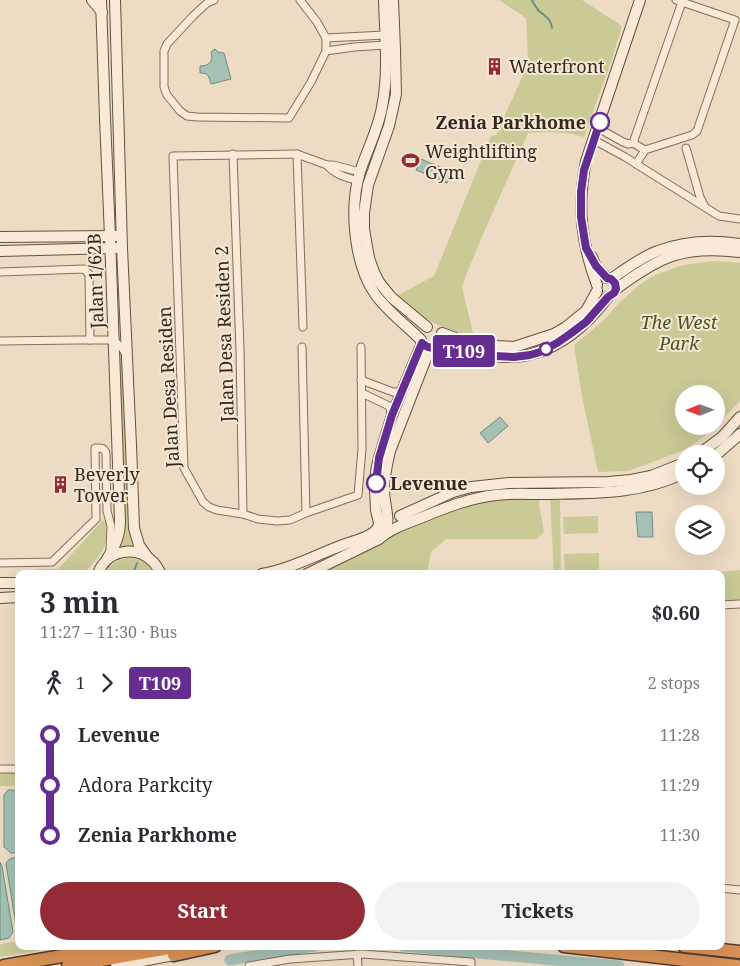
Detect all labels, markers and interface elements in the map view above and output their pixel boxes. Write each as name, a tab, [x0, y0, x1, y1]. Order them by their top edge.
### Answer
place label: Waterfront	[509, 54, 605, 78]
building icon: Waterfront	[485, 56, 505, 76]
place label: Zenia Parkhome	[436, 110, 586, 134]
marker: Zenia Parkhome	[590, 112, 610, 132]
place label: Weightlifting Gym	[425, 139, 537, 184]
sports icon: Weightlifting Gym	[401, 151, 421, 171]
street label: Jalan 1/62B	[81, 233, 109, 330]
street label: Jalan Desa Residen 2	[209, 245, 239, 424]
street label: Jalan Desa Residen	[152, 305, 184, 469]
park label: The West Park	[641, 310, 718, 355]
line badge: T109	[429, 335, 499, 367]
text: T109	[443, 339, 485, 363]
unlabelled marker	[539, 342, 553, 356]
north arrow	[675, 385, 725, 435]
map controls	[675, 385, 725, 555]
button: locate	[675, 445, 725, 495]
place label: Beverly Tower	[74, 462, 141, 507]
place label: Levenue	[390, 471, 468, 495]
marker: Levenue	[366, 473, 386, 493]
building icon: Beverly Tower	[50, 474, 70, 494]
button: layers	[675, 505, 725, 555]
text: 3 min	[40, 583, 119, 621]
text: $0.60	[651, 600, 700, 626]
text: 11:27 – 11:30 · Bus	[40, 621, 177, 643]
icon: walk	[40, 669, 68, 697]
icon: forward	[93, 669, 121, 697]
text: T109	[139, 671, 181, 695]
text: 1	[76, 672, 85, 694]
text: 2 stops	[648, 672, 700, 694]
text: Levenue	[78, 722, 160, 748]
text: 11:28	[660, 724, 700, 746]
text: Adora Parkcity	[78, 772, 213, 798]
text: 11:29	[660, 774, 700, 796]
text: Zenia Parkhome	[78, 822, 237, 848]
text: 11:30	[660, 824, 700, 846]
button: Start	[40, 882, 365, 940]
button: Tickets	[375, 882, 700, 940]

